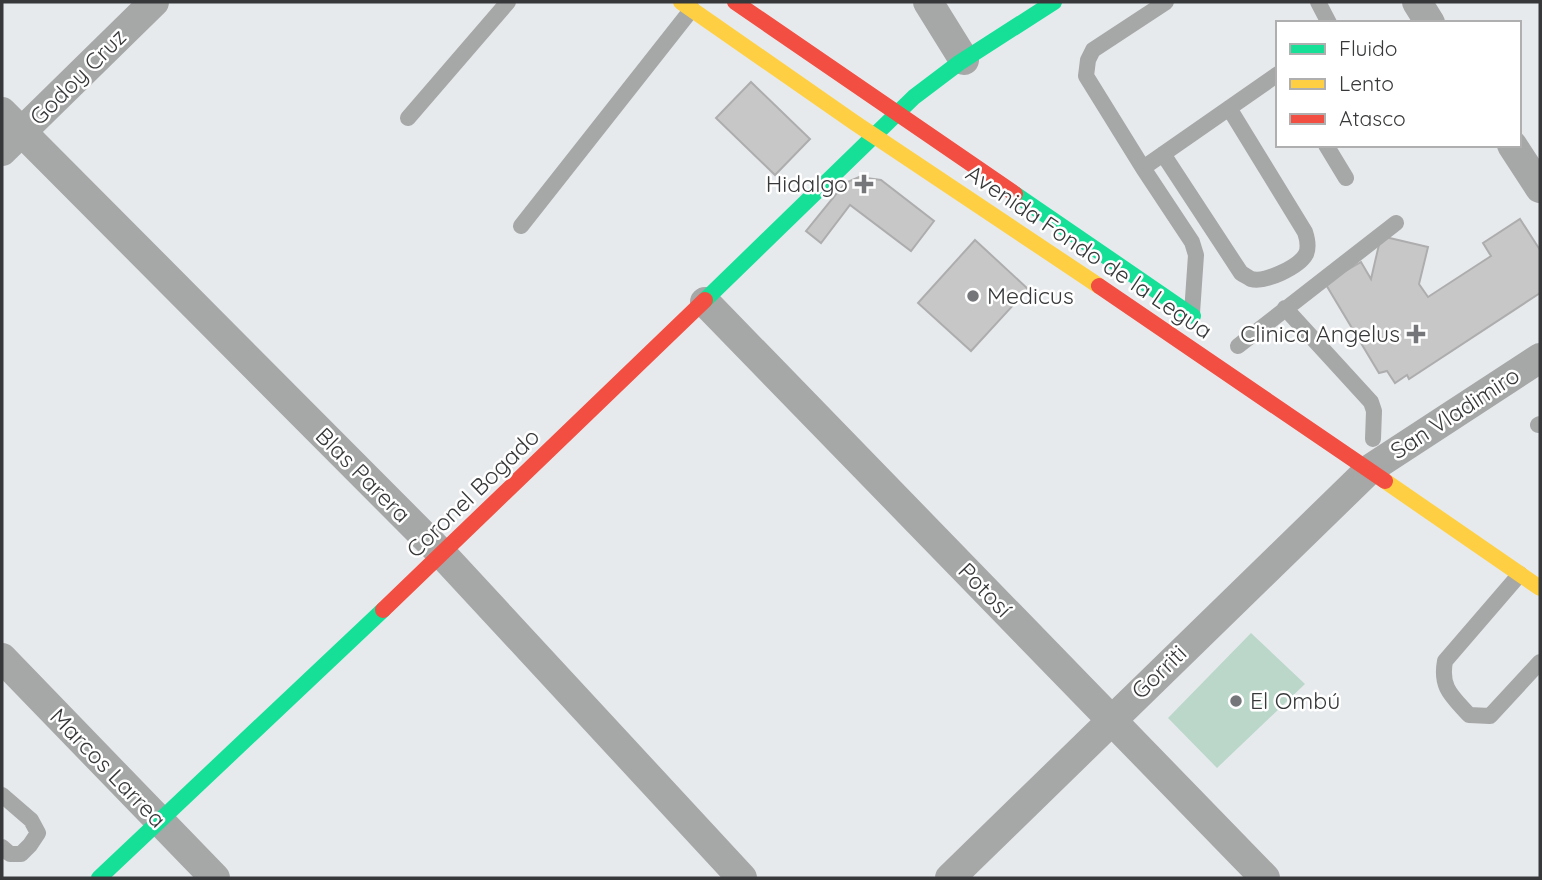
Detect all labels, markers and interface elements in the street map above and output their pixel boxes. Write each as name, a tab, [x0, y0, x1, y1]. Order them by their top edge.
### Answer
legend	[1276, 21, 1521, 147]
street label: Godoy Cruz	[23, 22, 132, 131]
text: Fluido	[1339, 35, 1397, 61]
text: Lento	[1339, 70, 1394, 96]
text: Atasco	[1339, 105, 1406, 131]
street label: Avenida Fondo de la Legua	[961, 158, 1218, 345]
place label: Hidalgo	[766, 169, 848, 198]
marker: Hidalgo	[854, 174, 874, 194]
place label: Medicus	[987, 281, 1074, 310]
marker: Medicus	[965, 288, 981, 304]
place label: Clinica Angelus	[1240, 319, 1400, 348]
marker: Clinica Angelus	[1406, 324, 1426, 344]
street label: San Vladimiro	[1385, 360, 1525, 465]
street label: Blas Parera	[310, 421, 417, 528]
street label: Coronel Bogado	[400, 422, 545, 563]
street label: Potosí	[952, 556, 1018, 623]
street label: Gorriti	[1125, 639, 1192, 705]
place label: El Ombú	[1250, 686, 1340, 715]
marker: El Ombú	[1228, 693, 1244, 709]
street label: Marcos Larrea	[44, 702, 172, 833]

